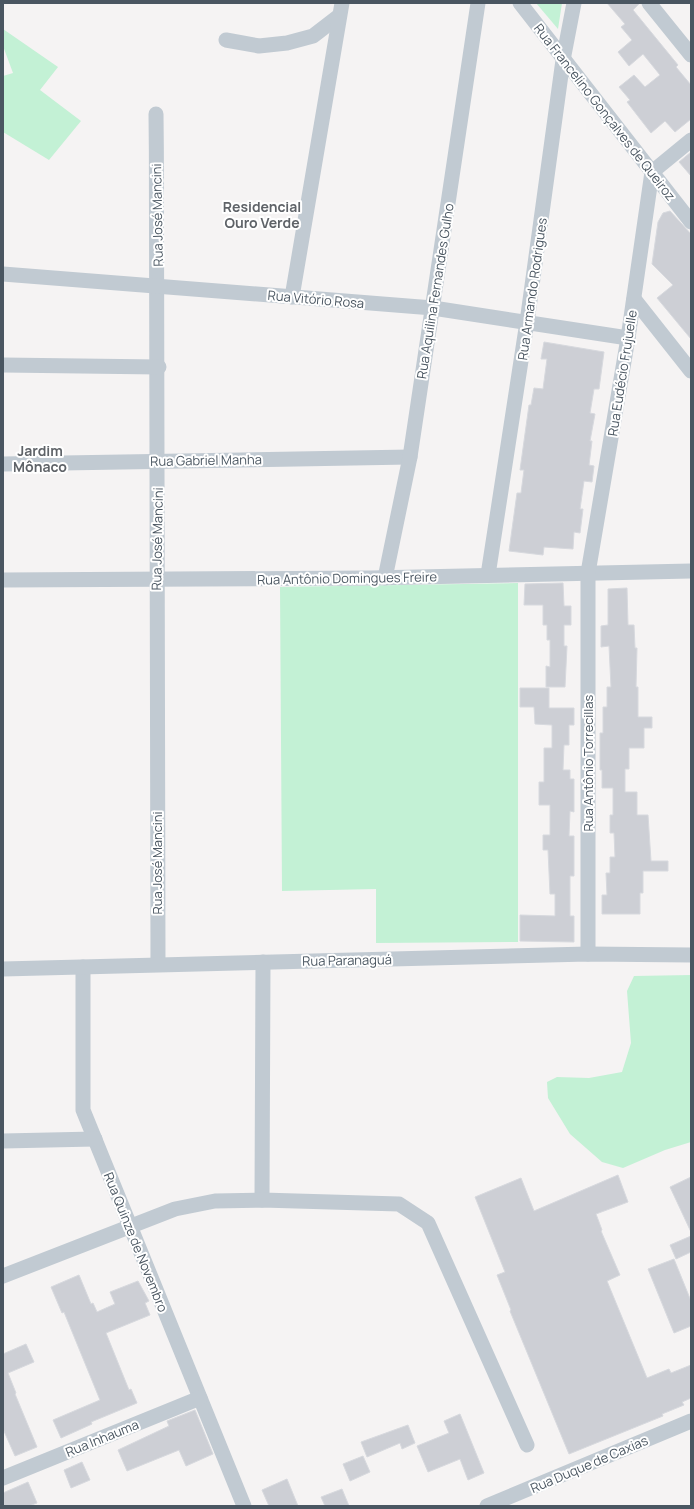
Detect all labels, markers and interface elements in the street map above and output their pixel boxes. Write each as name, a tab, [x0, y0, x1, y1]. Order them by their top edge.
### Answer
street label: Rua Francelino Gonçalves de Queiroz	[530, 20, 680, 204]
street label: Rua José Mancini	[147, 163, 167, 267]
district label: Residencial Ouro Verde	[223, 197, 301, 232]
street label: Rua Aquilina Fernandes Gulho	[412, 202, 458, 380]
street label: Rua Armando Rodrigues	[513, 216, 551, 361]
street label: Rua Vitório Rosa	[267, 286, 365, 312]
street label: Rua Eudécio Frujuelle	[603, 308, 641, 437]
district label: Jardim Mônaco	[13, 441, 67, 476]
street label: Rua Gabriel Manha	[150, 450, 262, 470]
street label: Rua José Mancini	[147, 487, 167, 591]
street label: Rua Antônio Domingues Freire	[257, 567, 437, 589]
street label: Rua Antônio Torrecillas	[579, 694, 597, 831]
street label: Rua José Mancini	[148, 811, 166, 915]
street label: Rua Paranaguá	[302, 950, 392, 970]
street label: Rua Quinze de Novembro	[100, 1169, 172, 1315]
street label: Rua Inhauma	[63, 1415, 141, 1461]
street label: Rua Duque de Caxias	[527, 1431, 651, 1497]

